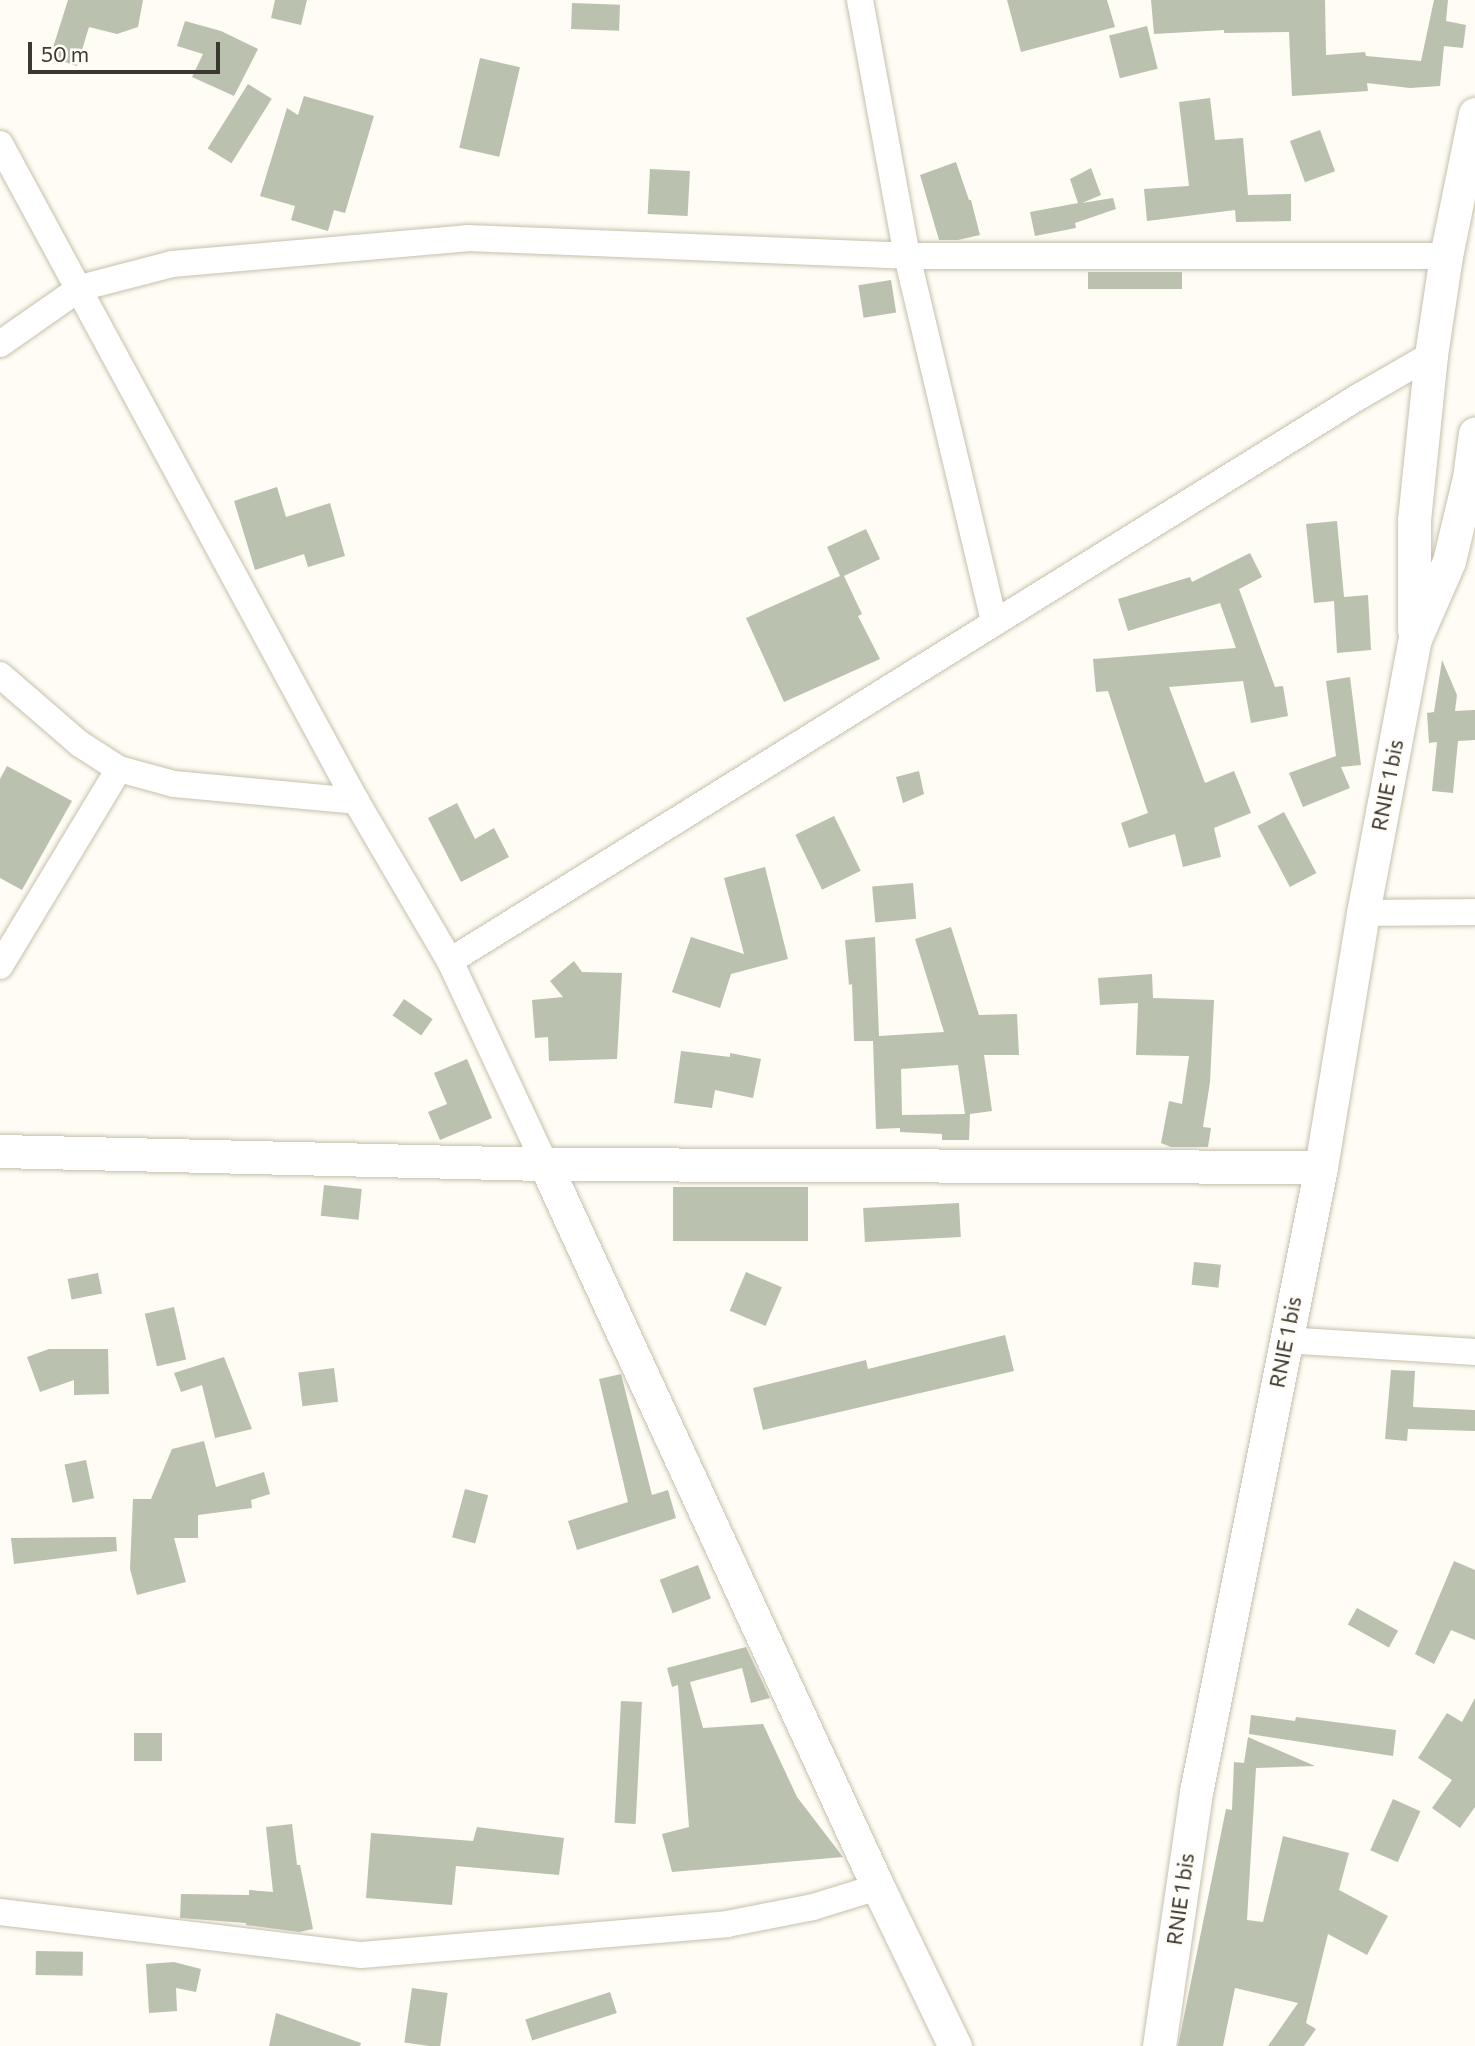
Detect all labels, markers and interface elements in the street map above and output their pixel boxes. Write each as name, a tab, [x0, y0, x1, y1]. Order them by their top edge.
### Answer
scale bar	[32, 28, 224, 72]
text: 50 m	[41, 41, 89, 66]
street label: RNIE 1 bis	[1366, 737, 1408, 833]
street label: RNIE 1 bis	[1264, 1294, 1306, 1390]
street label: RNIE 1 bis	[1161, 1851, 1199, 1947]

